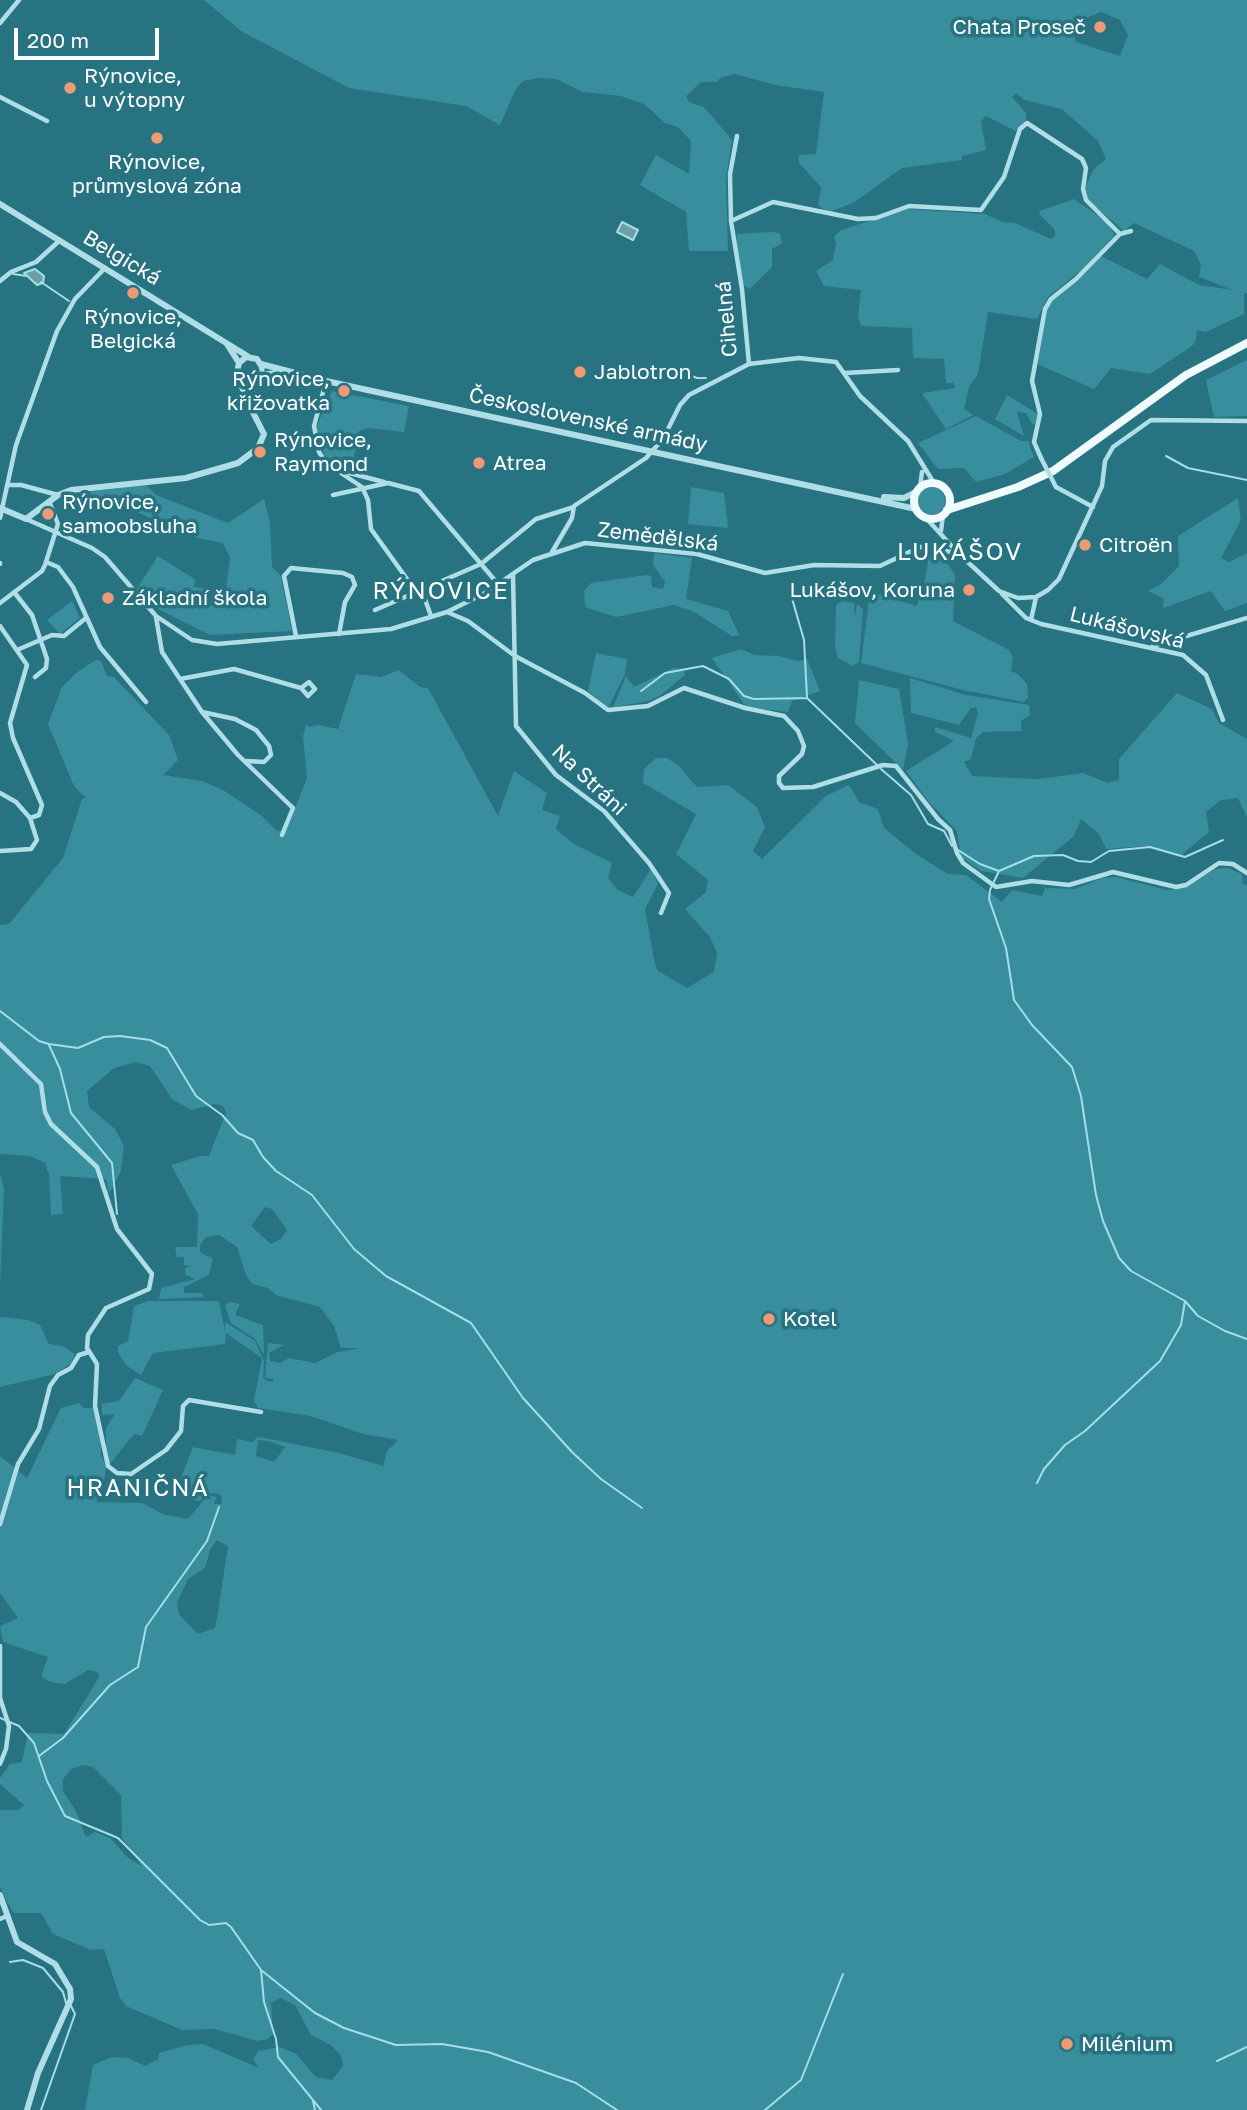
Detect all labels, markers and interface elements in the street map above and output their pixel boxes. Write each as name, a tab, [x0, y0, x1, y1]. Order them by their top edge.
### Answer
scale bar	[18, 14, 163, 58]
place label: Chata Proseč	[953, 14, 1086, 40]
marker: Chata Proseč	[1092, 19, 1108, 35]
text: 200 m	[27, 27, 89, 53]
place label: Rýnovice, u výtopny	[84, 63, 185, 113]
marker: Rýnovice, u výtopny	[62, 80, 78, 96]
marker: Rýnovice, průmyslová zóna	[149, 130, 165, 146]
place label: Rýnovice, průmyslová zóna	[72, 149, 242, 199]
street label: Belgická	[79, 225, 165, 291]
street label: Cihelná	[711, 280, 743, 358]
marker: Rýnovice, Belgická	[125, 285, 141, 301]
place label: Rýnovice, Belgická	[84, 304, 182, 354]
place label: Jablotron	[594, 359, 691, 385]
marker: Jablotron	[572, 364, 588, 380]
place label: Rýnovice, křižovatka	[227, 366, 330, 416]
street label: Československé armády	[466, 382, 710, 458]
marker: Rýnovice, křižovatka	[336, 383, 352, 399]
place label: Rýnovice, Raymond	[274, 427, 372, 477]
marker: Rýnovice, Raymond	[252, 444, 268, 460]
place label: Atrea	[493, 450, 547, 476]
marker: Atrea	[471, 455, 487, 471]
place label: Rýnovice, samoobsluha	[62, 489, 197, 539]
marker: Rýnovice, samoobsluha	[40, 506, 56, 522]
street label: Zemědělská	[596, 517, 720, 557]
place label: Citroën	[1099, 532, 1173, 558]
marker: Citroën	[1077, 537, 1093, 553]
district label: LUKÁŠOV	[898, 538, 1022, 566]
district label: RÝNOVICE	[373, 577, 509, 605]
place label: Lukášov, Koruna	[790, 577, 955, 603]
marker: Lukášov, Koruna	[961, 582, 977, 598]
place label: Základní škola	[122, 585, 267, 611]
marker: Základní škola	[100, 590, 116, 606]
street label: Lukášovská	[1067, 602, 1187, 654]
street label: Na Stráni	[546, 739, 632, 821]
place label: Kotel	[783, 1306, 837, 1332]
marker: Kotel	[761, 1311, 777, 1327]
district label: HRANIČNÁ	[67, 1474, 209, 1502]
place label: Milénium	[1081, 2031, 1173, 2057]
marker: Milénium	[1059, 2036, 1075, 2052]

